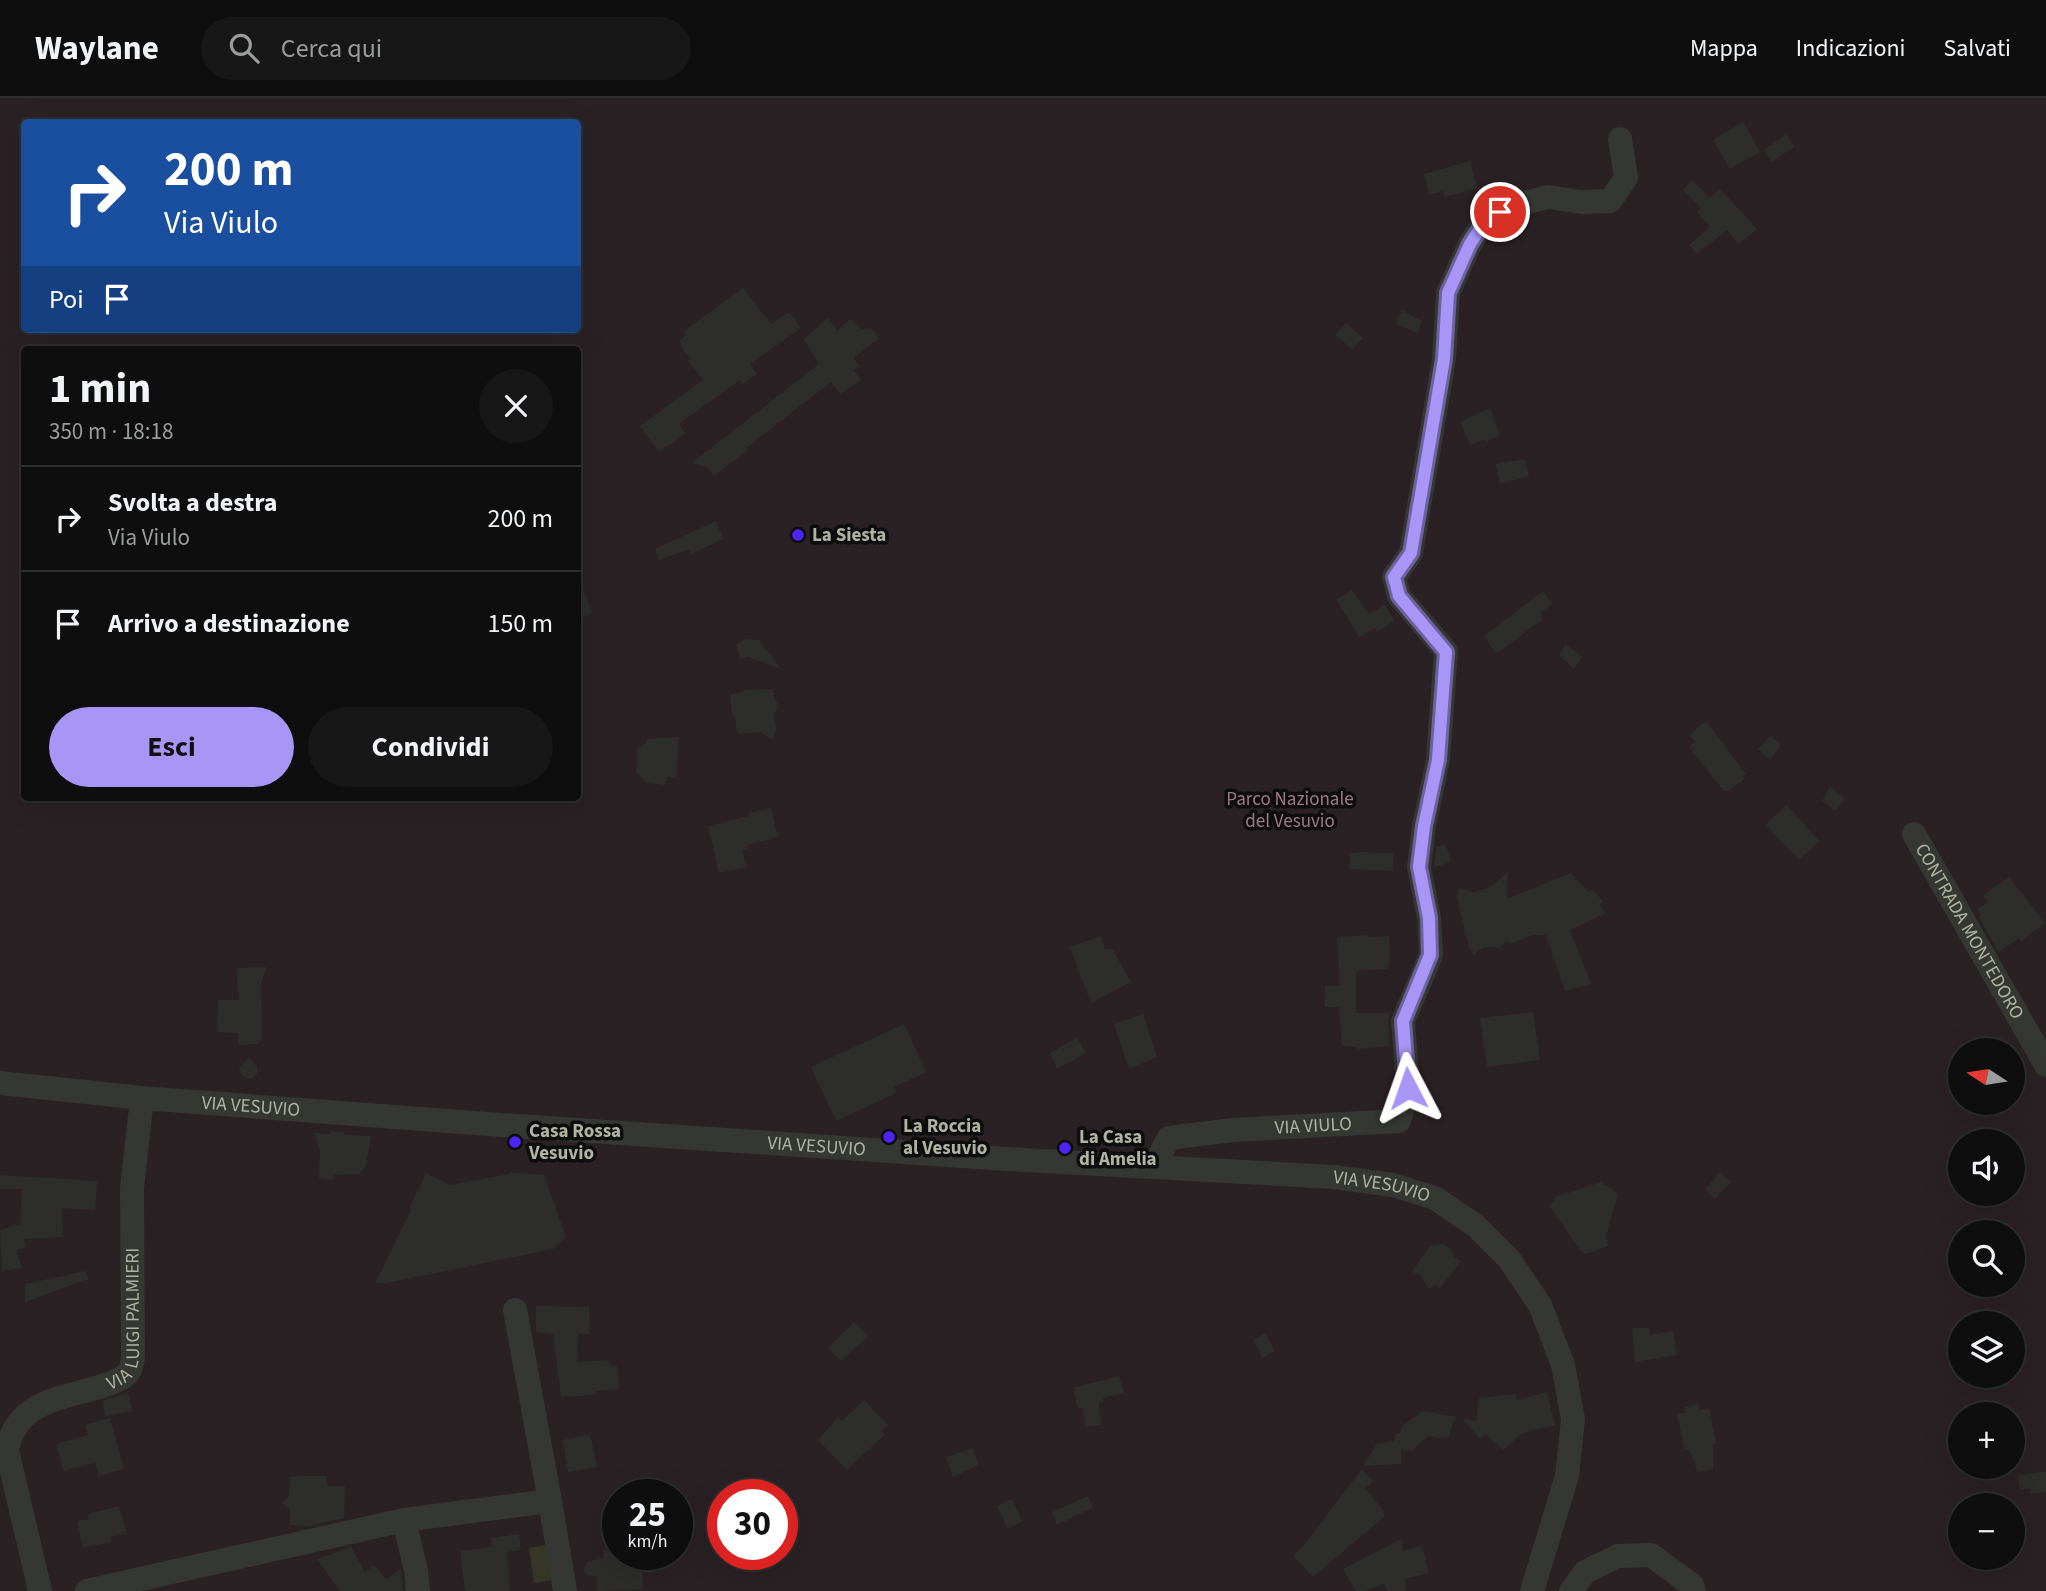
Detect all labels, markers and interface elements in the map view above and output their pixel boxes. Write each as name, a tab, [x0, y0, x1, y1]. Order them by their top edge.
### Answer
search box	[201, 17, 691, 80]
text: Waylane	[35, 25, 159, 72]
icon: search	[225, 29, 263, 67]
text: Cerca qui	[281, 30, 382, 67]
text: Mappa	[1690, 31, 1758, 66]
text: Indicazioni	[1796, 31, 1905, 66]
text: Salvati	[1943, 31, 2011, 66]
text: 200 m	[164, 135, 293, 205]
icon: right	[49, 147, 140, 238]
pin	[1470, 182, 1530, 242]
icon: arrive	[1481, 193, 1519, 231]
text: Via Viulo	[164, 200, 278, 246]
icon: arrive	[98, 280, 136, 318]
text: Poi	[49, 281, 84, 318]
text: 1 min	[49, 359, 151, 419]
button: close	[479, 369, 553, 443]
text: 350 m · 18:18	[49, 415, 173, 448]
text: Svolta a destra	[108, 484, 278, 521]
icon: right	[49, 500, 87, 538]
text: 200 m	[487, 500, 553, 537]
text: Via Viulo	[108, 521, 190, 554]
place label: La Siesta	[812, 522, 886, 549]
marker: La Siesta	[790, 527, 806, 543]
icon: arrive	[49, 605, 87, 643]
text: Arrivo a destinazione	[108, 605, 350, 642]
text: 150 m	[487, 605, 553, 642]
button: Esci	[49, 707, 294, 787]
button: Condividi	[308, 707, 553, 787]
park label: Parco Nazionale del Vesuvio	[1226, 786, 1354, 835]
street label: CONTRADA MONTEDORO	[1909, 838, 2031, 1024]
north arrow	[1948, 1038, 2025, 1115]
map controls	[1948, 1038, 2025, 1570]
position arrow	[1371, 1051, 1445, 1125]
street label: VIA VESUVIO	[201, 1089, 301, 1123]
street label: VIA VIULO	[1274, 1110, 1353, 1141]
place label: La Roccia al Vesuvio	[903, 1113, 987, 1162]
place label: Casa Rossa Vesuvio	[528, 1118, 621, 1167]
place label: La Casa di Amelia	[1079, 1124, 1157, 1173]
street label: VIA VESUVIO	[766, 1129, 867, 1163]
marker: La Roccia al Vesuvio	[881, 1129, 897, 1145]
button: sound	[1948, 1129, 2025, 1206]
marker: Casa Rossa Vesuvio	[507, 1134, 523, 1150]
marker: La Casa di Amelia	[1057, 1140, 1073, 1156]
street label: VIA VESUVIO	[1331, 1164, 1434, 1209]
button: search	[1948, 1220, 2025, 1297]
street label: VIA LUIGI PALMIERI	[103, 1248, 147, 1397]
button: layers	[1948, 1311, 2025, 1388]
button: +	[1948, 1402, 2025, 1479]
speed limit sign: 30	[707, 1479, 798, 1570]
text: 25	[629, 1490, 666, 1540]
button: −	[1948, 1493, 2025, 1570]
text: km/h	[628, 1529, 667, 1554]

